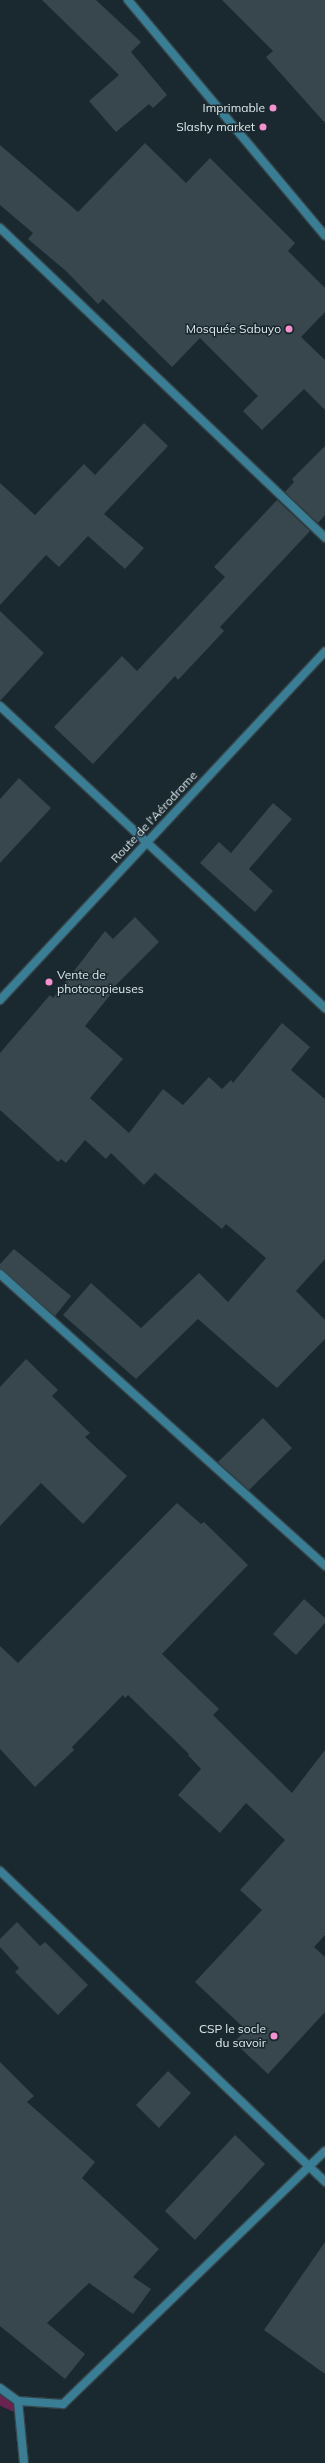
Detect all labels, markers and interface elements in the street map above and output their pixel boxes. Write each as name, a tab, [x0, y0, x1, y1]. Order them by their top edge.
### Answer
place label: Imprimable	[203, 101, 265, 115]
marker: Imprimable	[268, 103, 278, 113]
place label: Slashy market	[176, 120, 255, 134]
marker: Slashy market	[258, 122, 268, 132]
place label: Mosquée Sabuyo	[186, 322, 281, 336]
marker: Mosquée Sabuyo	[284, 324, 294, 334]
street label: Route de l'Aérodrome	[108, 768, 200, 866]
place label: Vente de photocopieuses	[57, 968, 144, 996]
marker: Vente de photocopieuses	[44, 977, 54, 987]
place label: CSP le socle du savoir	[199, 2022, 266, 2050]
marker: CSP le socle du savoir	[269, 2031, 279, 2041]

